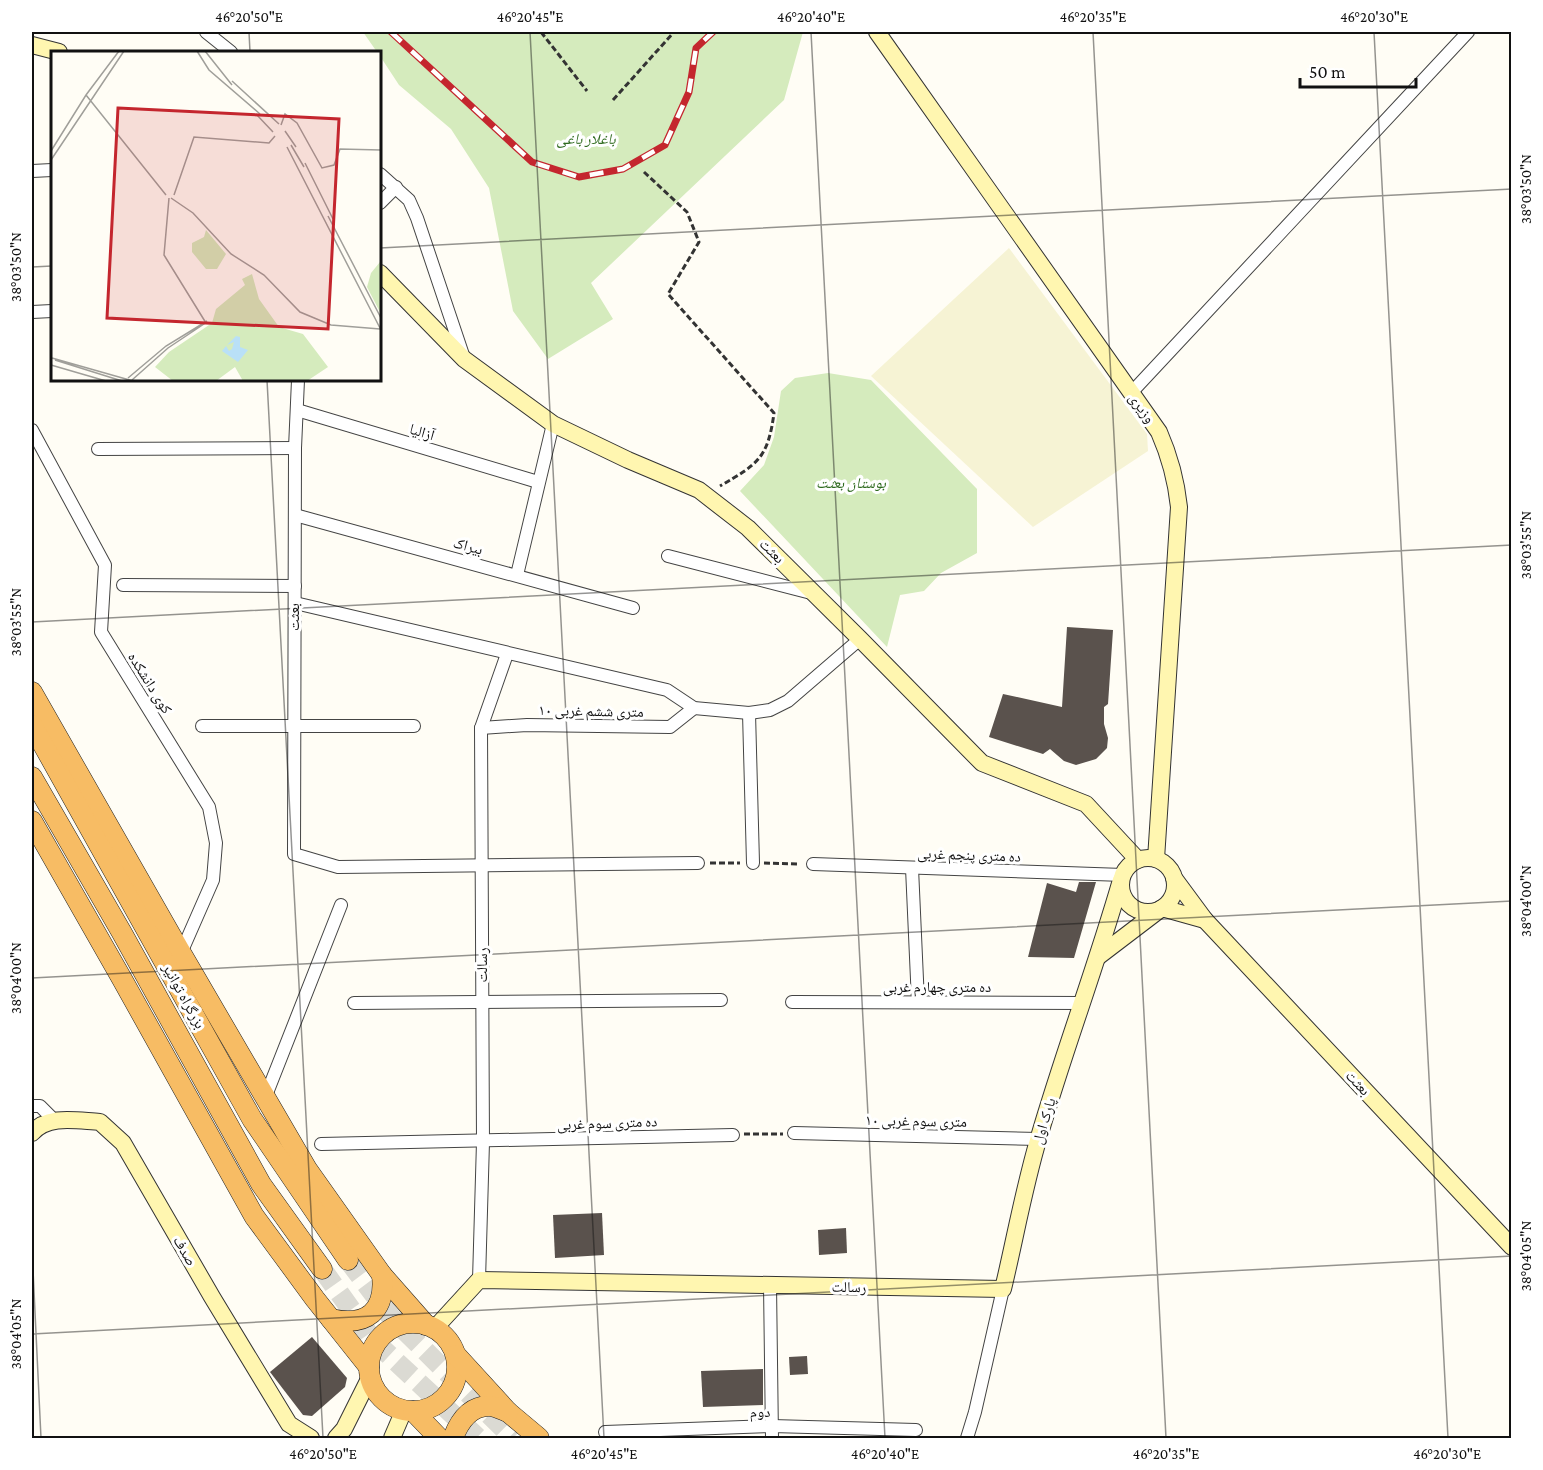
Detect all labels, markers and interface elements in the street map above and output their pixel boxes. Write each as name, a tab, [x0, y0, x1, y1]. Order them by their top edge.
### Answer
text: 46°20'50"E	[215, 9, 283, 25]
text: 46°20'45"E	[497, 9, 563, 25]
text: 46°20'40"E	[777, 9, 845, 25]
text: 46°20'35"E	[1060, 9, 1127, 25]
text: 46°20'30"E	[1340, 9, 1408, 25]
inset map	[51, 51, 381, 381]
scale bar	[1300, 51, 1416, 89]
text: 50 m	[1309, 62, 1346, 82]
park label: باغلار باغی	[556, 131, 616, 148]
text: 38°03'50"N	[1518, 154, 1534, 224]
text: 38°03'50"N	[8, 232, 24, 302]
street label: وزیری	[1124, 390, 1158, 427]
street label: آزالیا	[407, 421, 438, 445]
park label: بوستان بعثت	[816, 475, 887, 492]
text: 38°03'55"N	[1518, 511, 1534, 579]
street label: بیراک	[451, 534, 485, 559]
street label: بعثت	[756, 535, 788, 567]
text: 38°03'55"N	[8, 588, 24, 656]
street label: بعثت	[286, 603, 302, 631]
street label: کوی دانشکده	[123, 649, 175, 718]
street label: ۱۰ متری ششم غربی	[538, 702, 644, 722]
street label: ده متری پنجم غربی	[917, 845, 1021, 867]
text: 38°04'00"N	[1518, 865, 1534, 937]
text: 38°04'00"N	[8, 942, 24, 1014]
street label: رسالت	[474, 947, 491, 982]
street label: بزرگراه توانیر	[158, 960, 208, 1032]
street label: ده متری چهارم غربی	[883, 979, 991, 997]
street label: بعثت	[1342, 1067, 1373, 1099]
street label: پارک اول	[1029, 1096, 1061, 1147]
street label: ۱۰ متری سوم غربی	[865, 1112, 967, 1132]
street label: ده متری سوم غربی	[556, 1113, 658, 1135]
text: 38°04'05"N	[1518, 1221, 1534, 1291]
street label: صدف	[170, 1233, 200, 1269]
street label: رسالت	[831, 1279, 867, 1296]
text: 38°04'05"N	[8, 1299, 24, 1369]
street label: دوم	[750, 1404, 770, 1422]
text: 46°20'50"E	[289, 1446, 357, 1462]
text: 46°20'45"E	[571, 1446, 637, 1462]
text: 46°20'40"E	[851, 1446, 919, 1462]
text: 46°20'35"E	[1133, 1446, 1200, 1462]
text: 46°20'30"E	[1413, 1446, 1481, 1462]

